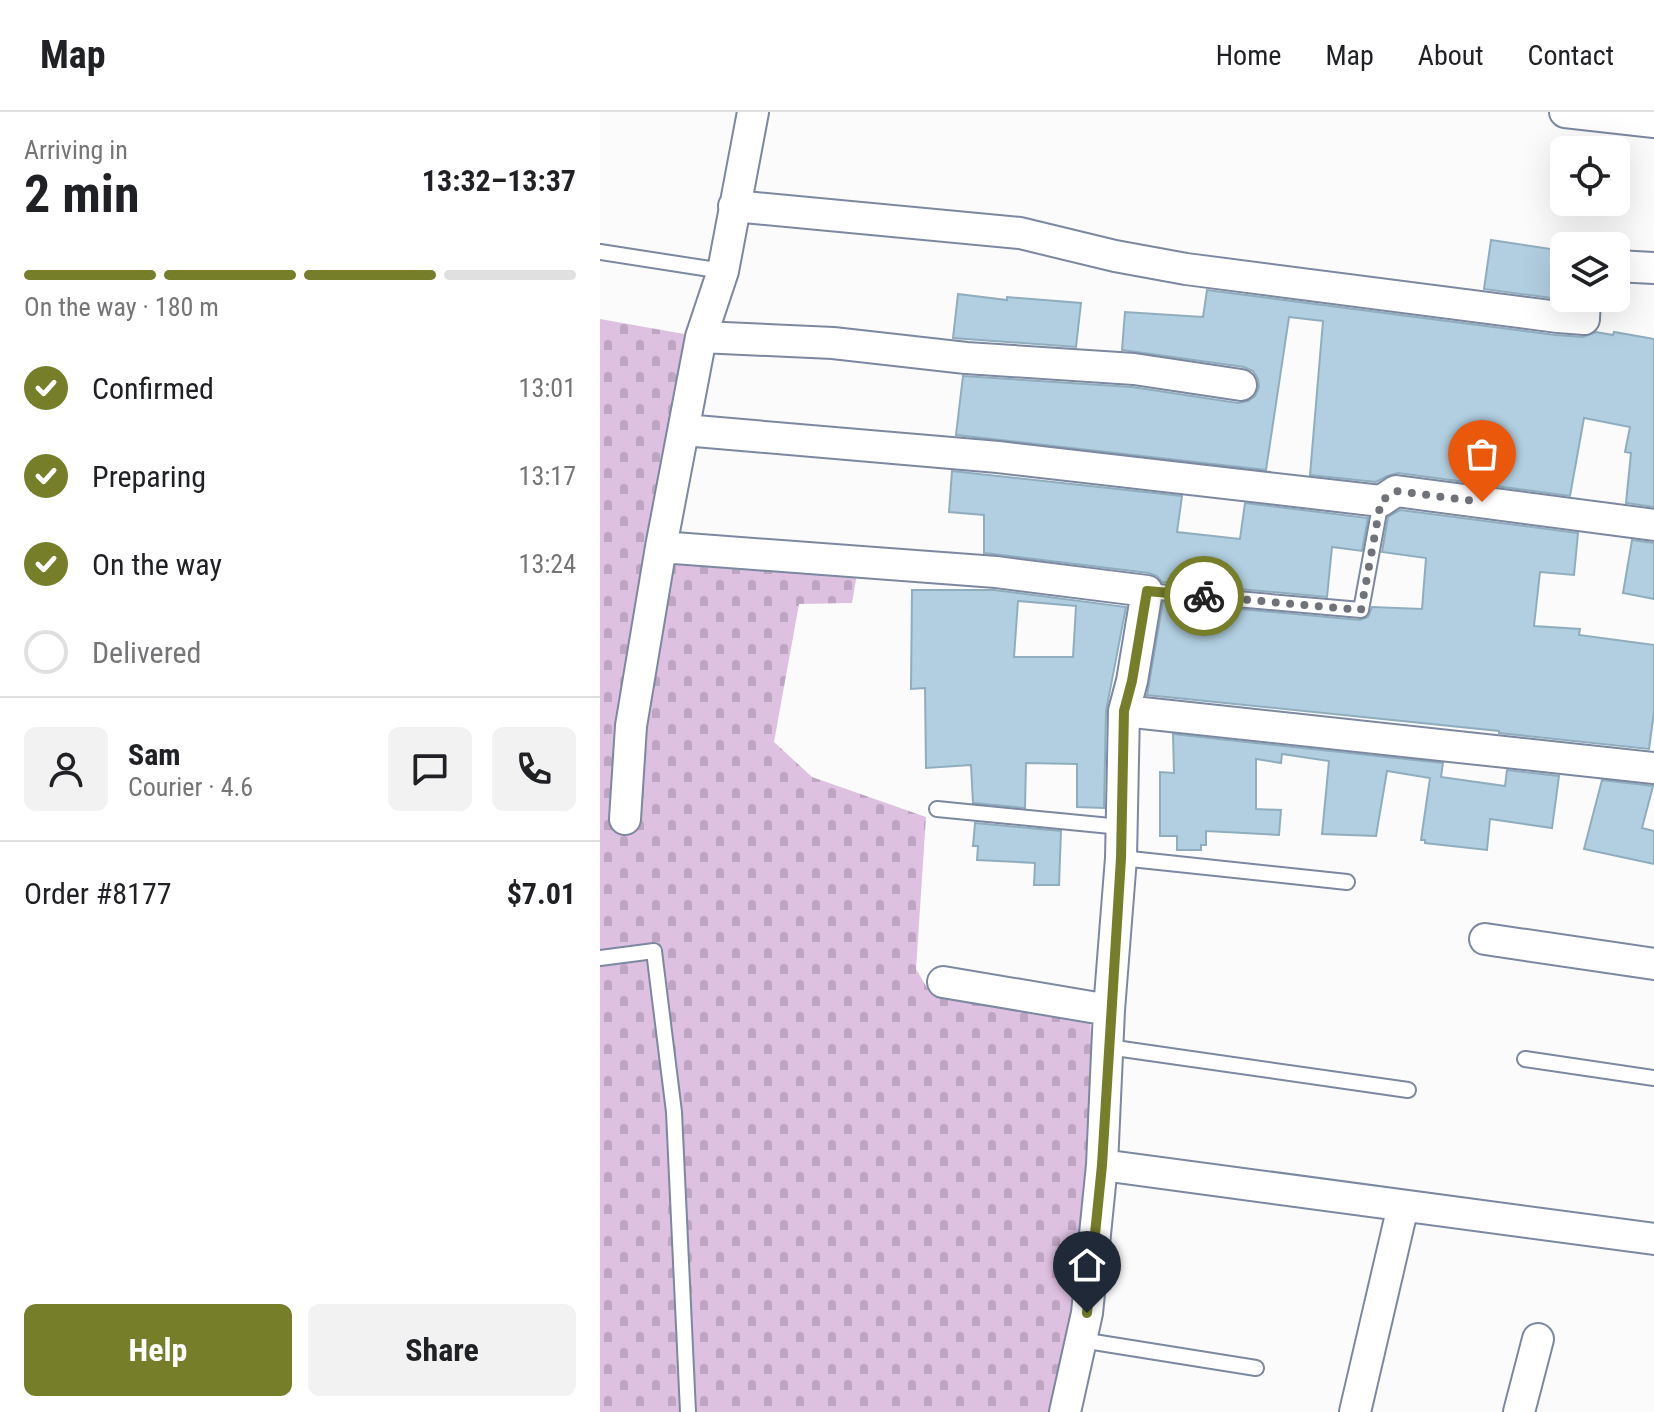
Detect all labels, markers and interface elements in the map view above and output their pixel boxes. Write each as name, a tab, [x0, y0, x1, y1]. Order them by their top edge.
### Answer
text: Map	[40, 33, 106, 77]
text: Home	[1216, 39, 1281, 72]
text: Map	[1325, 39, 1374, 72]
text: About	[1418, 39, 1484, 72]
text: Contact	[1528, 39, 1614, 72]
text: Arriving in	[24, 135, 128, 165]
map controls	[1550, 136, 1630, 312]
button: locate	[1550, 136, 1630, 216]
text: 13:32–13:37	[422, 163, 576, 198]
text: 2 min	[24, 164, 140, 225]
button: layers	[1550, 232, 1630, 312]
text: On the way · 180 m	[24, 292, 219, 322]
icon: check	[24, 366, 68, 410]
text: Confirmed	[92, 371, 214, 406]
text: 13:01	[519, 373, 576, 403]
pin	[1448, 420, 1516, 502]
icon: bag	[1460, 432, 1504, 476]
icon: check	[24, 454, 68, 498]
text: Preparing	[92, 459, 206, 494]
text: 13:17	[519, 461, 576, 491]
icon: check	[24, 542, 68, 586]
text: On the way	[92, 547, 222, 582]
text: 13:24	[519, 549, 576, 579]
courier	[1164, 556, 1244, 636]
icon: bike	[1182, 574, 1226, 618]
text: Delivered	[92, 635, 201, 670]
button: person	[24, 727, 108, 811]
button: chat	[388, 727, 472, 811]
button: phone	[492, 727, 576, 811]
text: Sam	[128, 737, 181, 772]
text: Courier · 4.6	[128, 772, 253, 802]
text: Order #8177	[24, 876, 172, 911]
text: $7.01	[507, 876, 576, 911]
pin	[1053, 1231, 1121, 1313]
icon: home	[1065, 1243, 1109, 1287]
button: Help	[24, 1304, 292, 1396]
button: Share	[308, 1304, 576, 1396]

